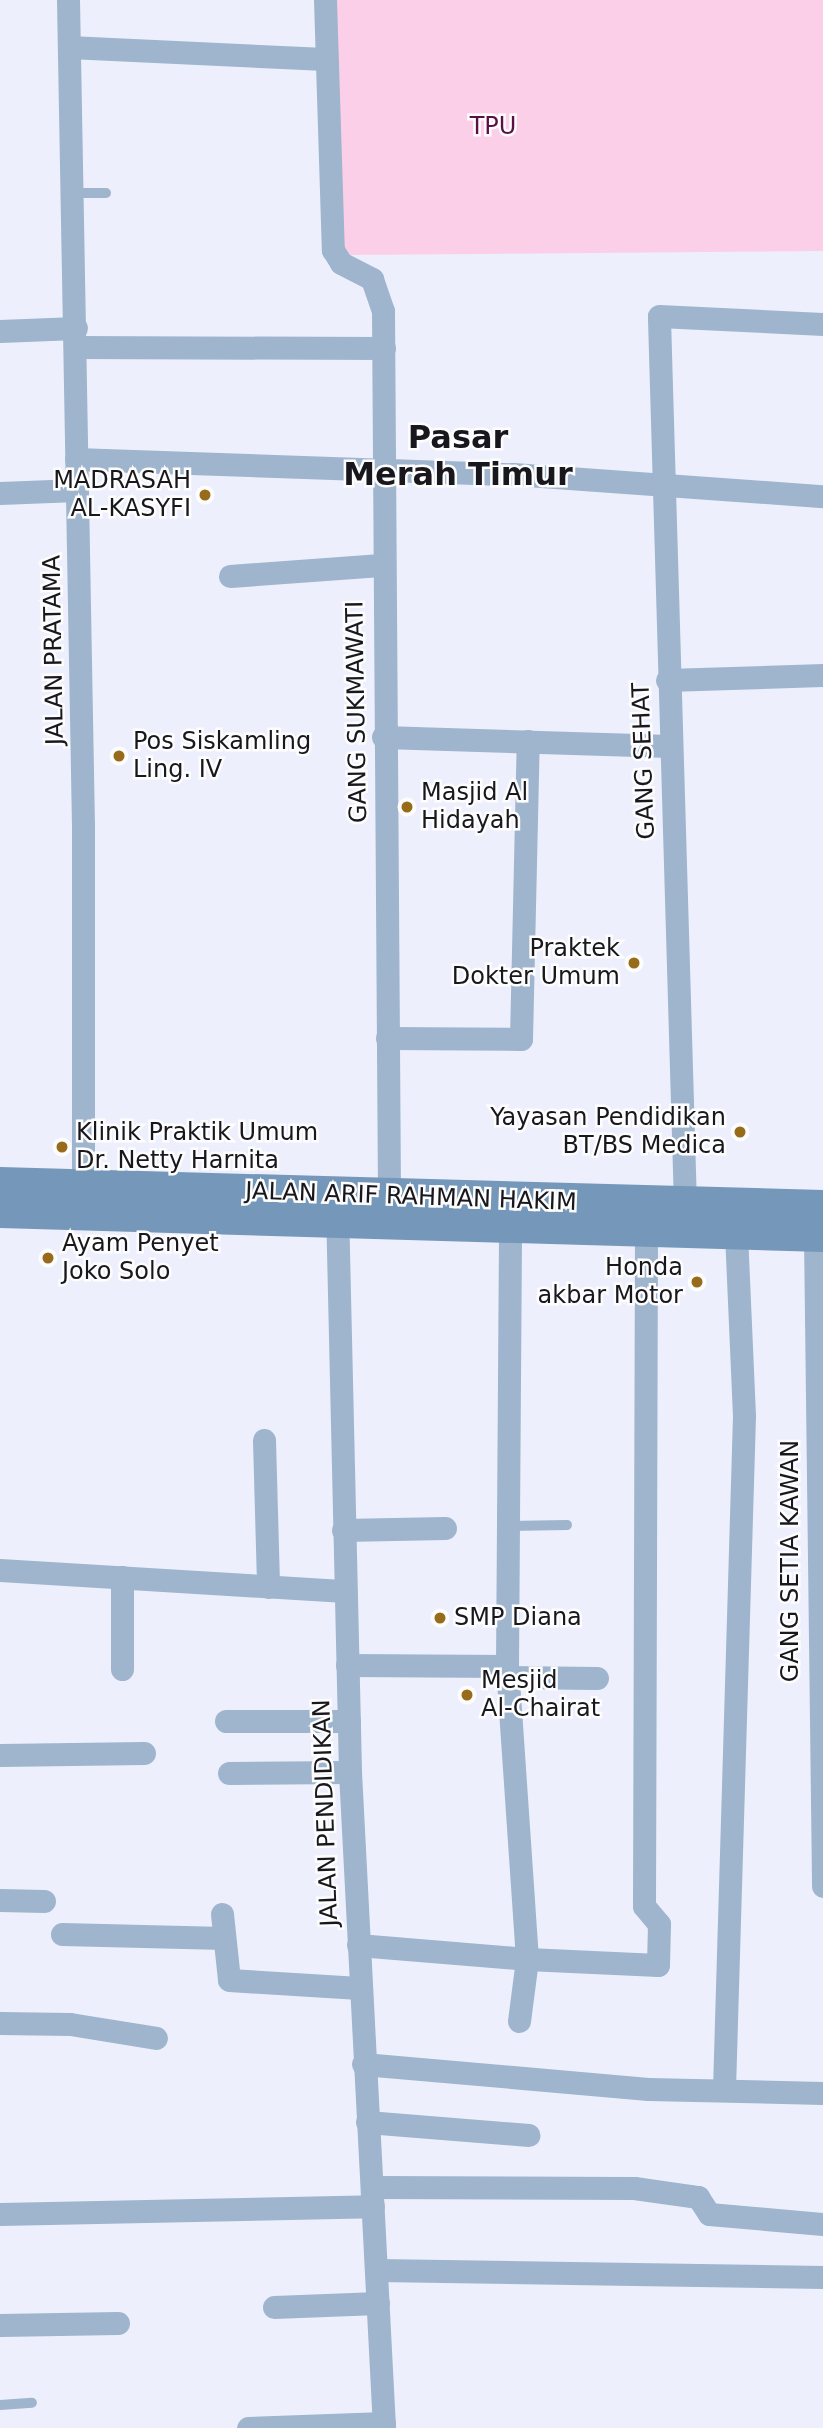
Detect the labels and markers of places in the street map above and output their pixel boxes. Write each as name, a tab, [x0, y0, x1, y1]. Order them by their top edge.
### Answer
place label: MADRASAH AL-KASYFI	[53, 467, 191, 523]
marker: MADRASAH AL-KASYFI	[197, 487, 213, 503]
place label: Pos Siskamling Ling. IV	[133, 728, 311, 784]
marker: Pos Siskamling Ling. IV	[111, 748, 127, 764]
place label: Masjid Al Hidayah	[421, 779, 528, 835]
marker: Masjid Al Hidayah	[399, 799, 415, 815]
place label: Praktek Dokter Umum	[452, 935, 620, 991]
marker: Praktek Dokter Umum	[626, 955, 642, 971]
place label: Yayasan Pendidikan BT/BS Medica	[490, 1104, 726, 1160]
place label: Klinik Praktik Umum Dr. Netty Harnita	[76, 1119, 318, 1175]
marker: Yayasan Pendidikan BT/BS Medica	[732, 1124, 748, 1140]
marker: Klinik Praktik Umum Dr. Netty Harnita	[54, 1139, 70, 1155]
place label: Ayam Penyet Joko Solo	[62, 1230, 219, 1286]
marker: Ayam Penyet Joko Solo	[40, 1250, 56, 1266]
place label: Honda akbar Motor	[538, 1254, 683, 1310]
marker: Honda akbar Motor	[689, 1274, 705, 1290]
place label: SMP Diana	[454, 1604, 582, 1632]
marker: SMP Diana	[432, 1610, 448, 1626]
place label: Mesjid Al-Chairat	[481, 1667, 600, 1723]
marker: Mesjid Al-Chairat	[459, 1687, 475, 1703]

